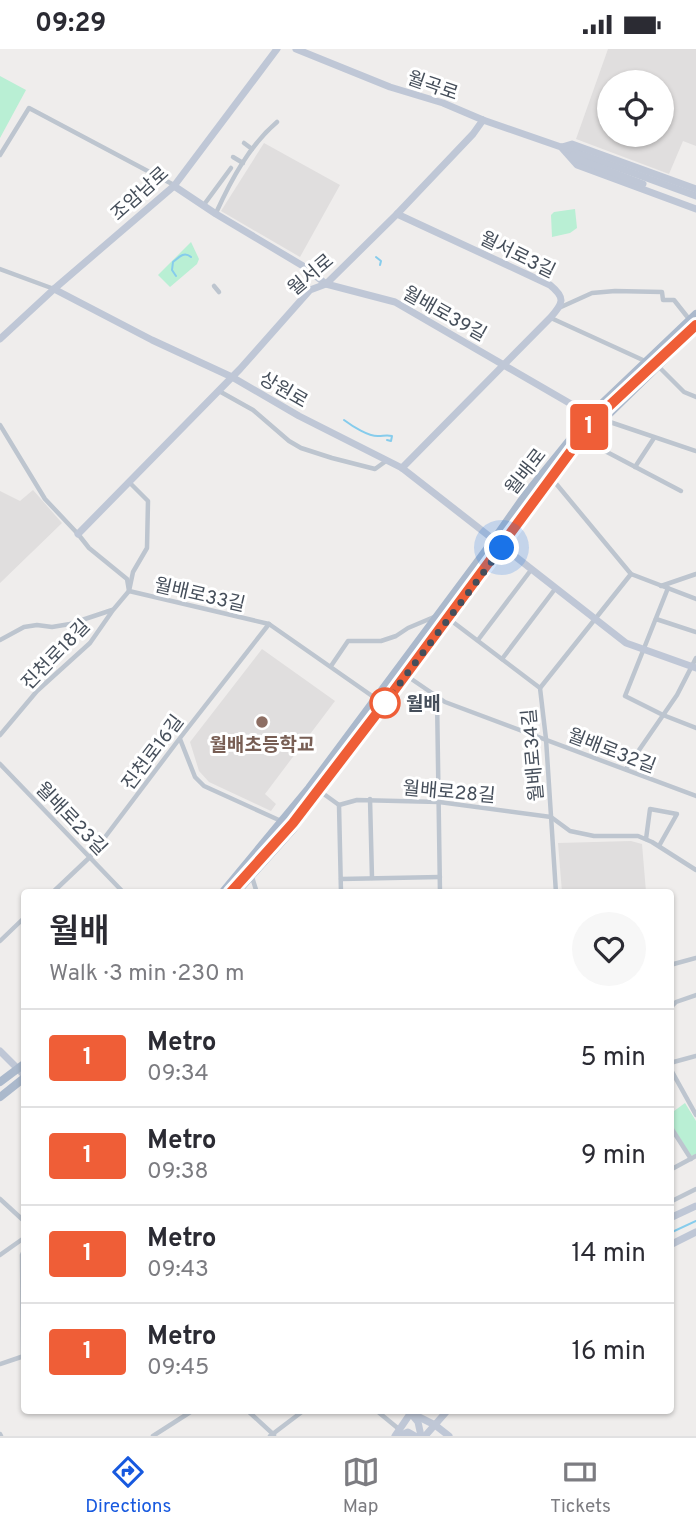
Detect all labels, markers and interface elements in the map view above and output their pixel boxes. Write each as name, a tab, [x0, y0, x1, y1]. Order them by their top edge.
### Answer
text: 09:29	[35, 8, 106, 41]
street label: 월곡로	[404, 67, 461, 107]
map controls	[597, 70, 674, 147]
button: locate	[597, 70, 674, 147]
street label: 조암남로	[106, 162, 174, 227]
street label: 월서로3길	[475, 227, 559, 284]
street label: 월서로	[283, 249, 339, 302]
street label: 월배로39길	[398, 282, 490, 348]
street label: 상원로	[254, 367, 312, 414]
line badge: 1	[566, 404, 612, 450]
text: 1	[584, 412, 594, 442]
street label: 월배로	[501, 444, 552, 500]
your location	[484, 530, 519, 565]
street label: 월배로33길	[152, 574, 247, 618]
street label: 진천로18길	[17, 615, 96, 696]
marker: 월배	[370, 688, 400, 718]
place label: 월배	[406, 693, 441, 717]
street label: 월배로34길	[518, 707, 550, 802]
street label: 진천로16길	[117, 711, 190, 796]
marker: 월배초등학교	[254, 714, 270, 730]
street label: 월배로32길	[564, 724, 659, 780]
place label: 월배초등학교	[210, 734, 314, 758]
street label: 월배로28길	[401, 777, 496, 809]
street label: 월배로23길	[30, 778, 111, 861]
button: heart	[572, 912, 646, 986]
text: 월배	[49, 913, 110, 955]
text: Walk · 3 min · 230 m	[49, 960, 245, 989]
text: Metro	[147, 1027, 216, 1060]
text: 5 min	[580, 1042, 646, 1075]
text: 1	[83, 1043, 92, 1073]
text: 09:34	[147, 1060, 209, 1089]
text: Metro	[147, 1125, 216, 1158]
text: 9 min	[581, 1140, 646, 1173]
text: 1	[83, 1141, 92, 1171]
text: 09:38	[147, 1158, 209, 1187]
text: Metro	[147, 1223, 216, 1256]
text: 14 min	[571, 1238, 646, 1271]
text: 1	[83, 1239, 92, 1269]
text: 09:43	[147, 1256, 209, 1285]
text: Metro	[147, 1321, 216, 1354]
text: 16 min	[571, 1336, 646, 1369]
text: 1	[83, 1337, 92, 1367]
text: 09:45	[147, 1354, 209, 1383]
tab: Directions	[85, 1453, 171, 1519]
tab: Map	[342, 1453, 380, 1519]
tab: Tickets	[550, 1453, 611, 1519]

